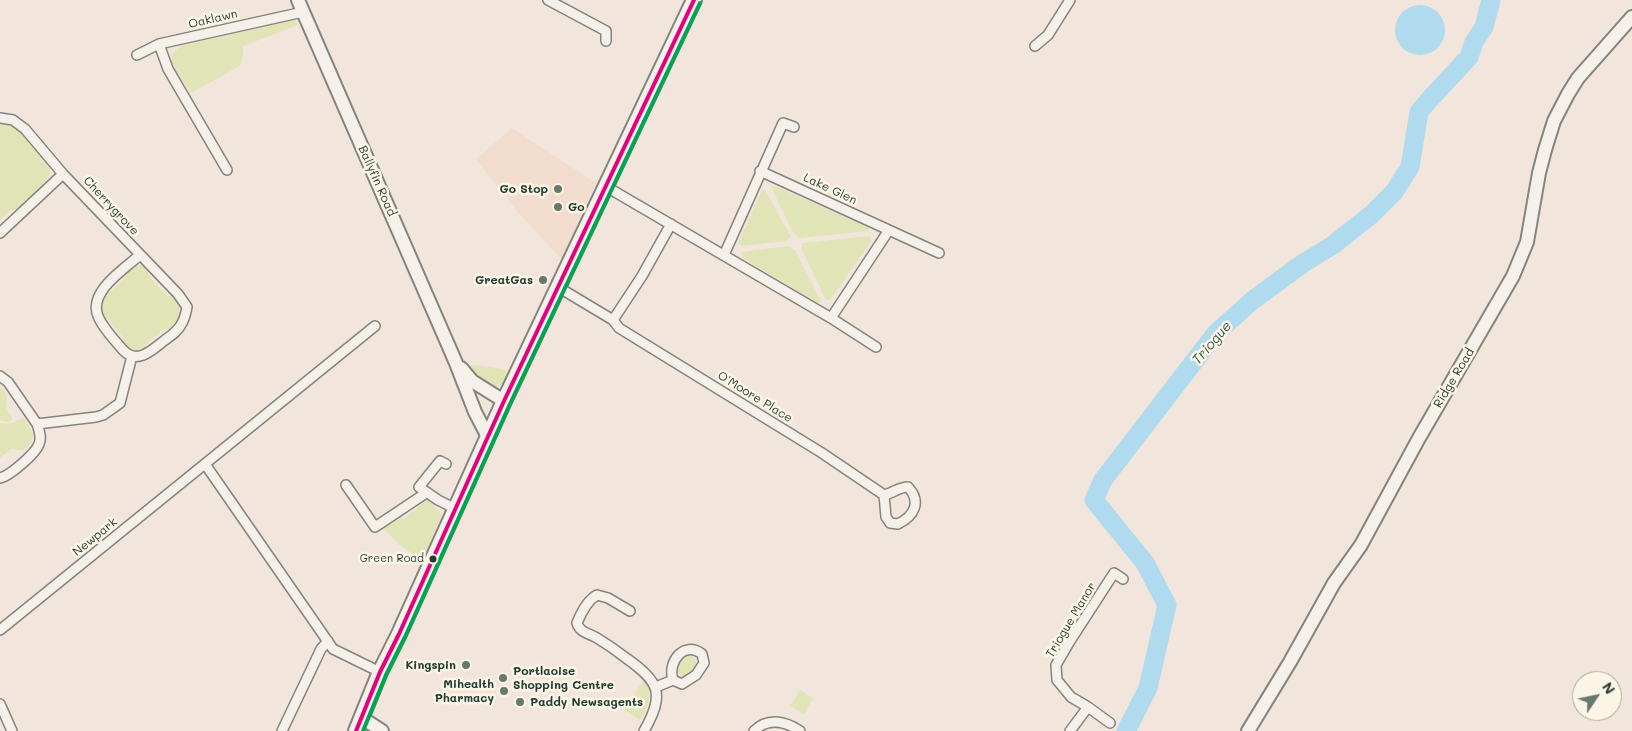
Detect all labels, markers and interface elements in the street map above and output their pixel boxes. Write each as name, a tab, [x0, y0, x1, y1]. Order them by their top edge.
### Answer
street label: Oaklawn	[187, 6, 239, 32]
street label: Ballyfin Road	[355, 143, 399, 219]
street label: Lake Glen	[801, 170, 859, 208]
street label: Cherrygrove	[80, 174, 142, 238]
place label: Go Stop	[499, 182, 548, 196]
marker: Go Stop	[552, 183, 564, 195]
place label: Go	[568, 200, 585, 214]
marker: Go	[552, 201, 564, 213]
place label: GreatGas	[475, 273, 533, 287]
marker: GreatGas	[537, 274, 549, 286]
water label: Triogue	[1189, 318, 1235, 368]
street label: Ridge Road	[1431, 346, 1477, 410]
street label: O'Moore Place	[715, 368, 795, 426]
street label: Newpark	[70, 515, 120, 559]
place label: Green Road	[360, 552, 424, 566]
marker: Green Road	[428, 554, 438, 564]
street label: Triogue Manor	[1043, 580, 1099, 660]
place label: Kingspin	[405, 658, 456, 672]
marker: Kingspin	[460, 659, 472, 671]
place label: Portlaoise Shopping Centre	[513, 664, 614, 692]
north arrow	[1572, 671, 1622, 721]
marker: Portlaoise Shopping Centre	[497, 672, 509, 684]
place label: Mihealth Pharmacy	[435, 677, 494, 705]
text: N	[1598, 678, 1620, 698]
marker: Mihealth Pharmacy	[498, 685, 510, 697]
place label: Paddy Newsagents	[530, 695, 643, 709]
marker: Paddy Newsagents	[514, 696, 526, 708]

